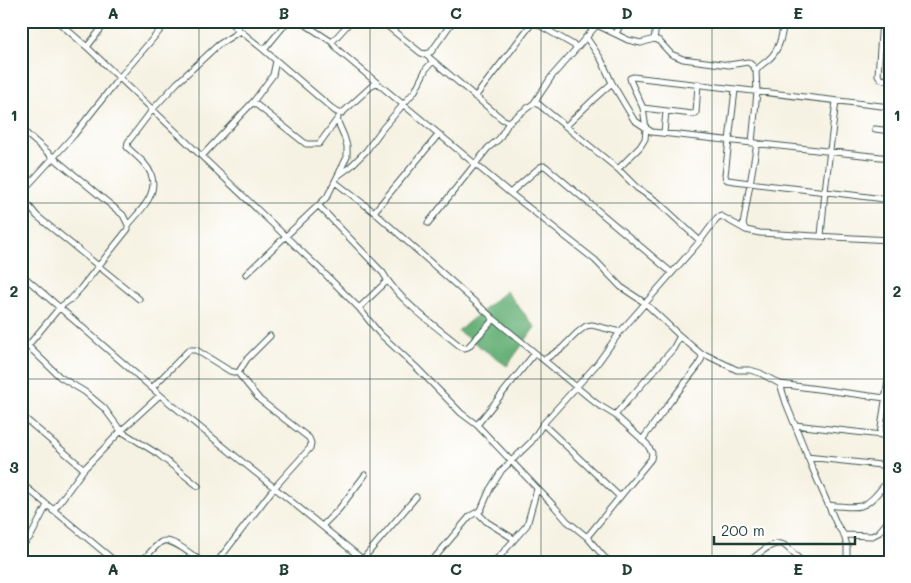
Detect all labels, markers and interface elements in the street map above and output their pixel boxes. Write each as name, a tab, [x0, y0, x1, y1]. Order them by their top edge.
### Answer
text: A	[107, 2, 119, 23]
text: B	[279, 2, 289, 23]
text: C	[450, 2, 462, 23]
text: D	[621, 2, 633, 23]
text: E	[793, 2, 803, 23]
text: 1	[10, 104, 18, 125]
text: 1	[893, 104, 901, 125]
text: 2	[10, 280, 19, 301]
text: 2	[893, 280, 902, 301]
text: 3	[9, 456, 19, 477]
text: 3	[892, 456, 902, 477]
scale bar	[714, 513, 855, 545]
text: 200 m	[721, 520, 765, 540]
text: A	[107, 558, 119, 579]
text: B	[279, 558, 289, 579]
text: C	[450, 558, 462, 579]
text: D	[621, 558, 633, 579]
text: E	[793, 558, 803, 579]

